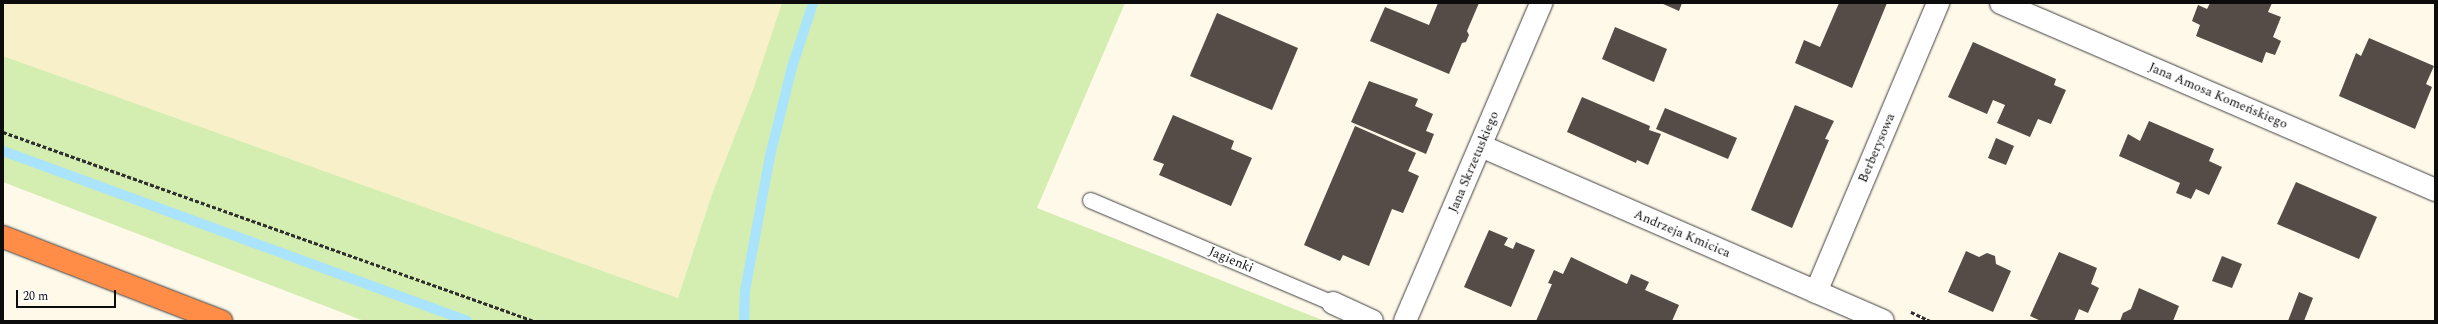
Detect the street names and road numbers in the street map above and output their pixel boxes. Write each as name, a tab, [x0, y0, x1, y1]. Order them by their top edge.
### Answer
street label: Jana Amosa Komeńskiego	[2146, 60, 2290, 132]
street label: Jana Skrzetuskiego	[1446, 109, 1502, 215]
street label: Berberysowa	[1855, 111, 1899, 185]
street label: Andrzeja Kmicica	[1631, 207, 1733, 261]
street label: Jagienki	[1206, 244, 1256, 276]

